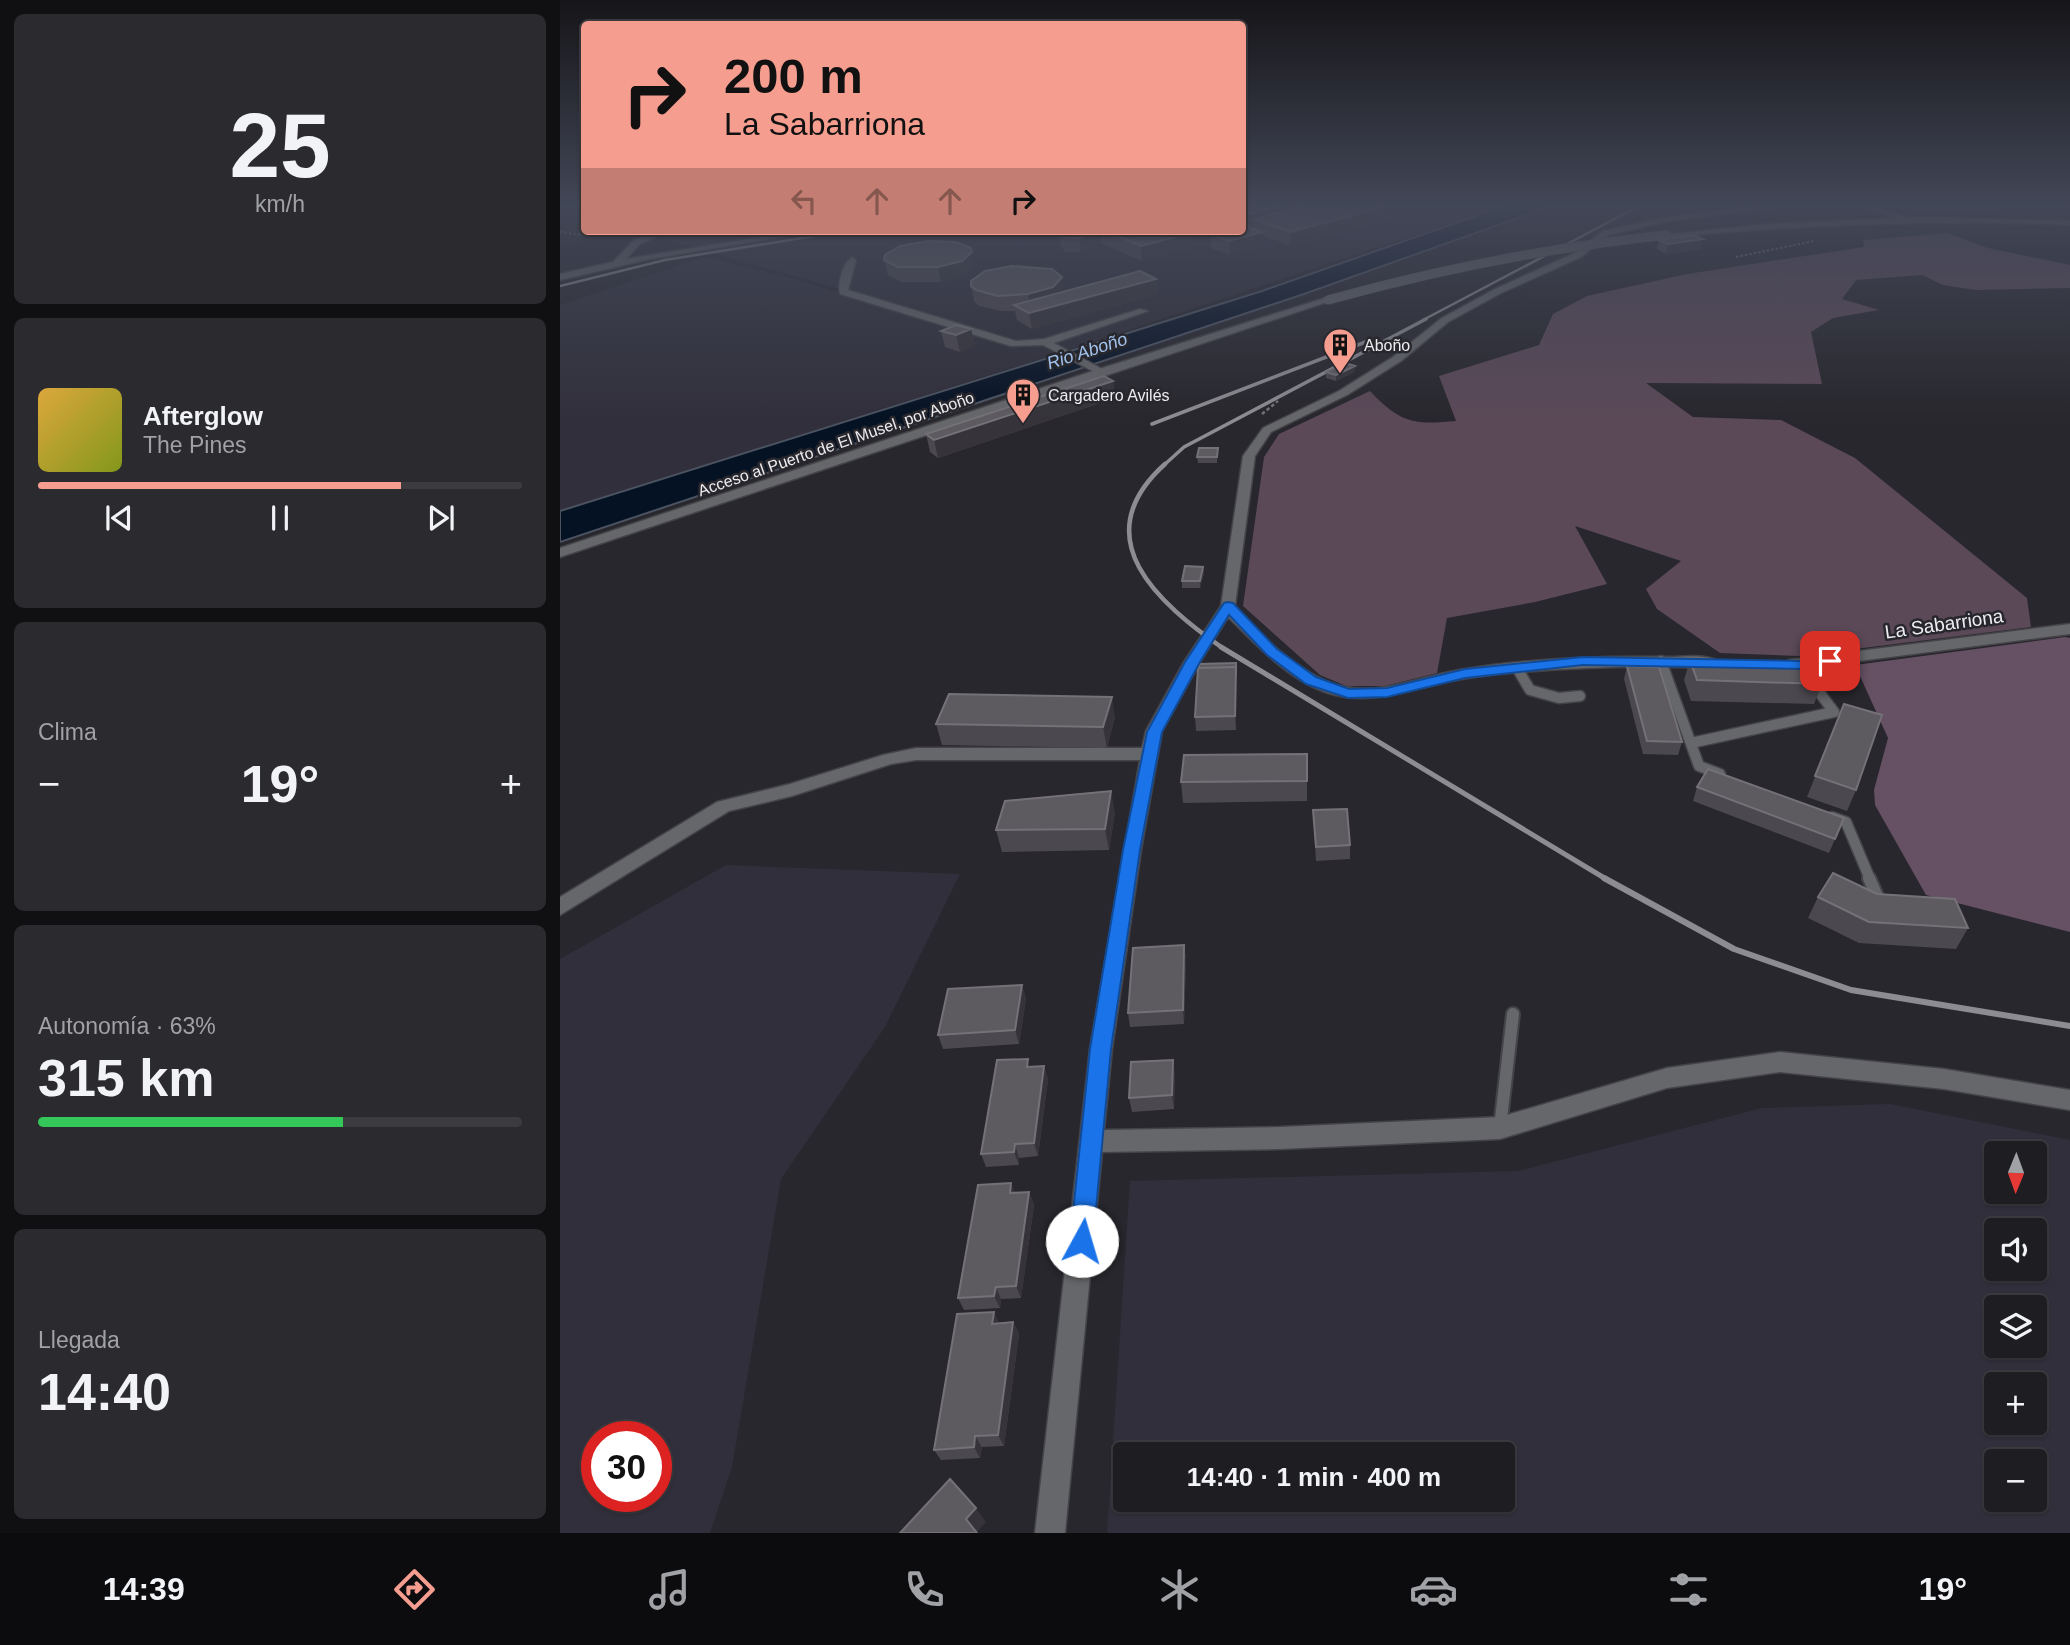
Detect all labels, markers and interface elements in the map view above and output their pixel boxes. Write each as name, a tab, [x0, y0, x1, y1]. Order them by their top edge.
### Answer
icon: right	[609, 49, 700, 140]
text: 200 m	[724, 49, 863, 103]
text: 25	[229, 95, 331, 196]
text: La Sabarriona	[724, 106, 925, 142]
icon: left	[785, 182, 823, 220]
icon: ahead	[858, 182, 896, 220]
icon: ahead	[931, 182, 969, 220]
icon: right	[1004, 182, 1042, 220]
text: km/h	[255, 191, 305, 217]
building icon: Aboño	[1321, 326, 1359, 375]
water label: Rio Aboño	[1044, 329, 1130, 373]
place label: Aboño	[1364, 337, 1410, 354]
building icon: Cargadero Avilés	[1004, 376, 1042, 425]
place label: Cargadero Avilés	[1048, 387, 1170, 404]
street label: Acceso al Puerto de El Musel, por Aboño	[696, 389, 976, 499]
text: Afterglow	[143, 401, 263, 431]
text: The Pines	[143, 432, 247, 458]
icon: previous	[100, 499, 138, 537]
icon: pause	[261, 499, 299, 537]
icon: next	[422, 499, 460, 537]
street label: La Sabarriona	[1883, 605, 2005, 643]
pin	[1800, 631, 1860, 691]
icon: arrive	[1811, 642, 1849, 680]
text: Clima	[38, 719, 97, 745]
text: 19°	[241, 755, 319, 813]
text: −	[38, 763, 60, 805]
text: +	[500, 763, 522, 805]
text: Autonomía · 63%	[38, 1013, 216, 1039]
text: 315 km	[38, 1049, 214, 1107]
north arrow	[1984, 1141, 2048, 1204]
map controls	[1984, 1141, 2047, 1512]
position arrow	[1045, 1204, 1119, 1278]
button: sound	[1984, 1218, 2047, 1281]
button: layers	[1984, 1295, 2047, 1358]
text: Llegada	[38, 1327, 120, 1353]
text: 14:40	[38, 1363, 171, 1421]
button: +	[1984, 1372, 2047, 1435]
speed limit sign: 30	[581, 1421, 672, 1512]
button: −	[1984, 1449, 2047, 1512]
text: 14:40 · 1 min · 400 m	[1187, 1462, 1441, 1492]
icon: directions	[390, 1565, 439, 1614]
icon: music	[645, 1565, 694, 1614]
icon: phone	[900, 1565, 949, 1614]
icon: climate	[1155, 1565, 1204, 1614]
icon: car	[1409, 1565, 1458, 1614]
icon: filters	[1664, 1565, 1713, 1614]
text: 14:39	[103, 1571, 185, 1607]
text: 19°	[1919, 1571, 1967, 1607]

